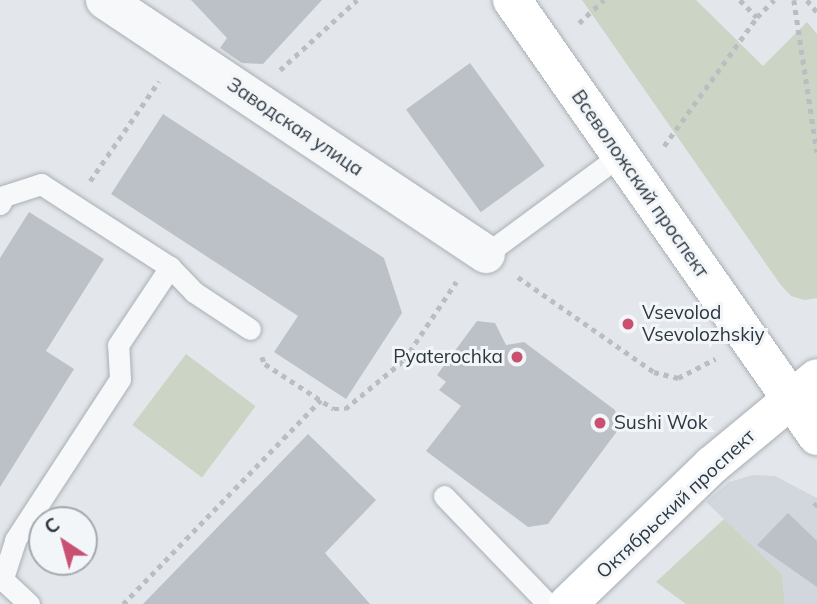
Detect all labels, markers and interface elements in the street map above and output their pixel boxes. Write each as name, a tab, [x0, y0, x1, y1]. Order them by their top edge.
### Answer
street label: Заводская улица	[223, 73, 367, 181]
street label: Всеволожский проспект	[567, 86, 713, 282]
place label: Vsevolod Vsevolozhskiy	[642, 302, 765, 346]
marker: Vsevolod Vsevolozhskiy	[620, 316, 636, 332]
place label: Pyaterochka	[393, 346, 503, 368]
marker: Pyaterochka	[509, 349, 525, 365]
place label: Sushi Wok	[614, 412, 707, 434]
marker: Sushi Wok	[592, 415, 608, 431]
street label: Октябрьский проспект	[592, 425, 760, 583]
north arrow	[28, 506, 98, 576]
text: С	[40, 512, 64, 539]

